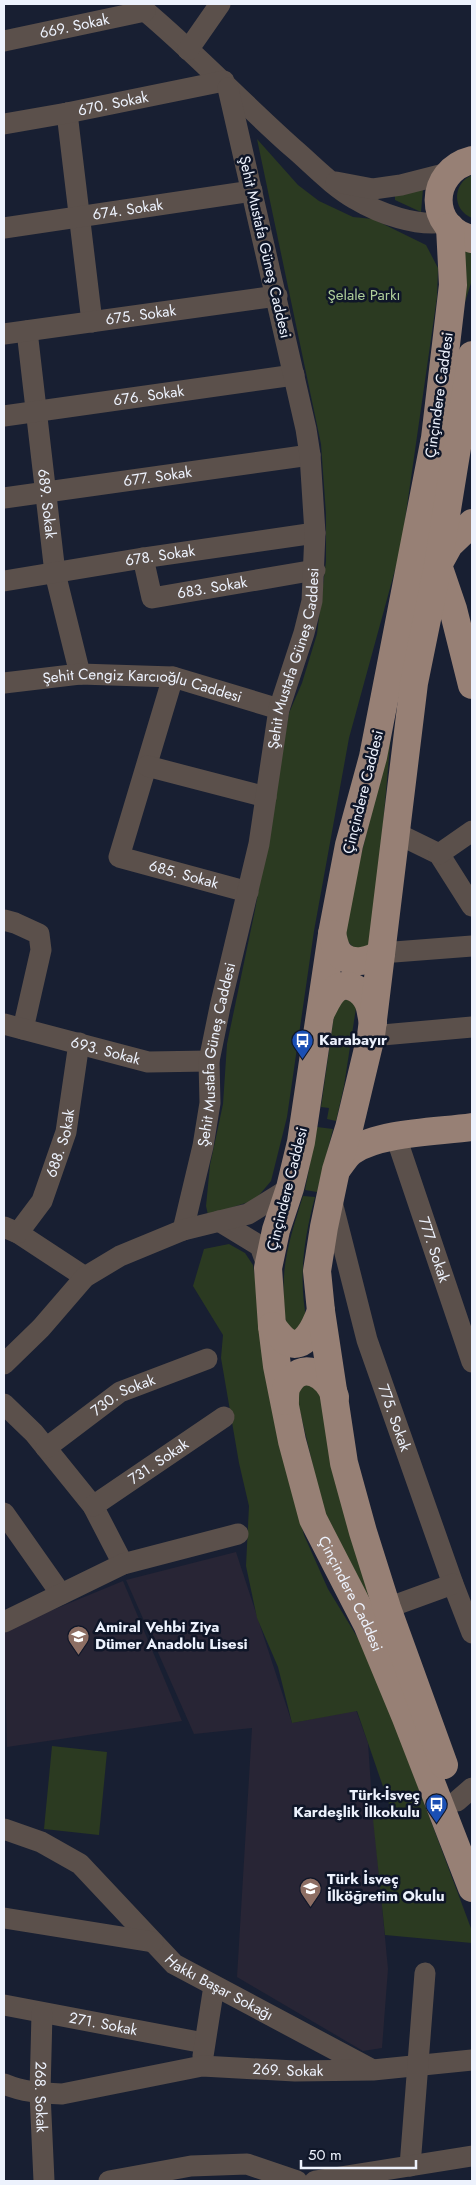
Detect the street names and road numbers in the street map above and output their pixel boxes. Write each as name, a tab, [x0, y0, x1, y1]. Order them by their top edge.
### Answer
street label: 669. Sokak	[38, 8, 112, 44]
street label: 670. Sokak	[76, 86, 151, 122]
street label: Şehit Mustafa Güneş Caddesi	[233, 154, 297, 340]
street label: 674. Sokak	[91, 193, 165, 226]
street label: 675. Sokak	[104, 299, 178, 331]
street label: Çinçindere Caddesi	[419, 331, 459, 459]
street label: 676. Sokak	[112, 380, 186, 411]
street label: 677. Sokak	[122, 461, 193, 492]
street label: 689. Sokak	[32, 468, 62, 540]
street label: 678. Sokak	[123, 540, 197, 572]
street label: Şehit Mustafa Güneş Caddesi	[262, 567, 324, 751]
street label: 683. Sokak	[175, 571, 249, 605]
street label: Şehit Cengiz Karcıoğlu Caddesi	[41, 663, 245, 708]
street label: Çinçindere Caddesi	[337, 728, 389, 856]
street label: 685. Sokak	[146, 855, 221, 895]
street label: Şehit Mustafa Güneş Caddesi	[192, 960, 241, 1149]
street label: 693. Sokak	[68, 1031, 143, 1071]
street label: 688. Sokak	[40, 1107, 80, 1180]
street label: Çinçindere Caddesi	[261, 1125, 313, 1253]
street label: 777. Sokak	[413, 1214, 456, 1286]
street label: 730. Sokak	[86, 1369, 159, 1421]
street label: 775. Sokak	[372, 1381, 417, 1455]
street label: 731. Sokak	[124, 1433, 193, 1490]
street label: Çinçindere Caddesi	[312, 1532, 388, 1655]
street label: Hakkı Başar Sokağı	[159, 1949, 277, 2026]
street label: 271. Sokak	[67, 2007, 140, 2041]
street label: 269. Sokak	[252, 2058, 324, 2082]
street label: 268. Sokak	[29, 2061, 53, 2133]

